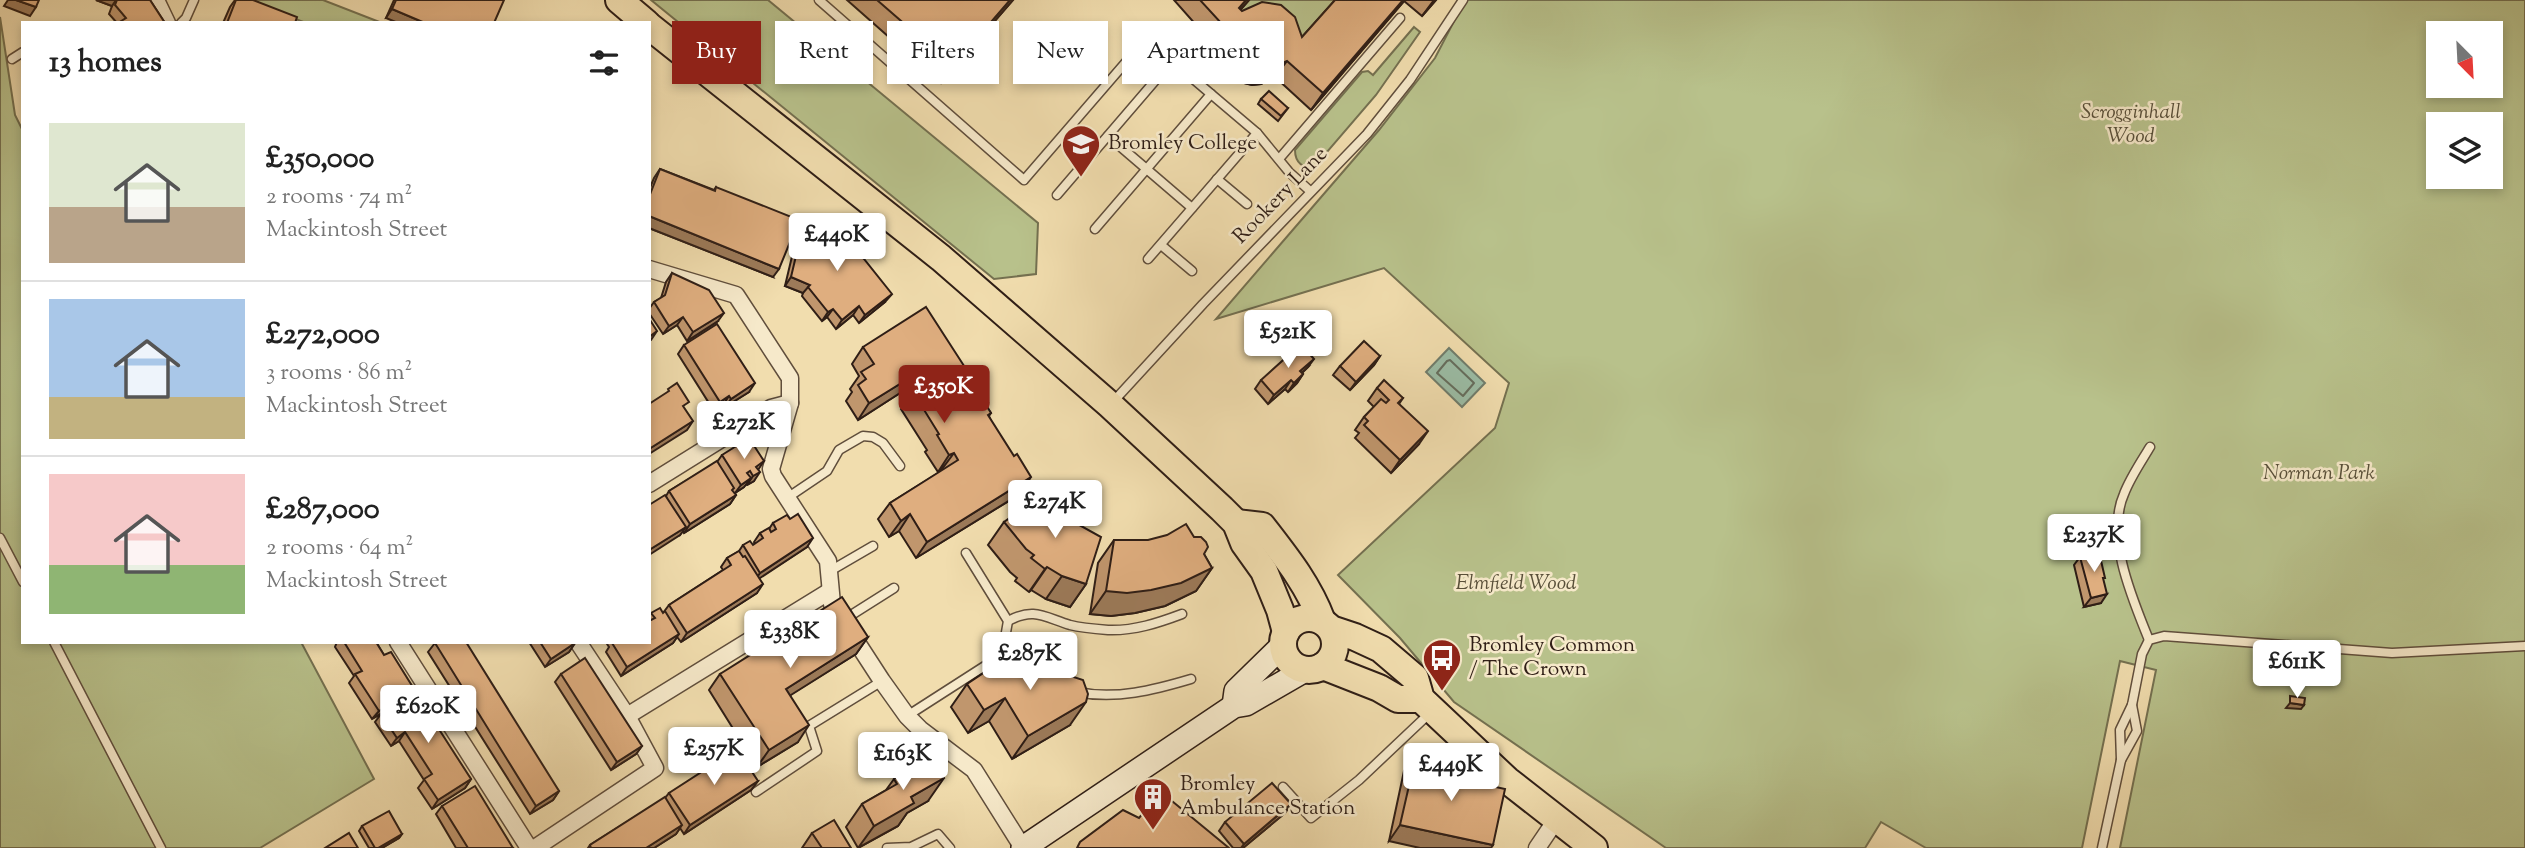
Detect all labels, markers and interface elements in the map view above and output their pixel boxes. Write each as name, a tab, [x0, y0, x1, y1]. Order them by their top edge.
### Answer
chip: Buy	[672, 21, 761, 84]
chip: Rent	[775, 21, 873, 84]
chip: Filters	[887, 21, 999, 84]
chip: New	[1013, 21, 1108, 84]
chip: Apartment	[1122, 21, 1284, 84]
north arrow	[2426, 21, 2502, 98]
map controls	[2426, 21, 2503, 189]
text: 13 homes	[49, 42, 162, 85]
icon: filters	[585, 44, 623, 82]
park label: Scrogginhall Wood	[2081, 98, 2181, 152]
button: layers	[2426, 112, 2503, 189]
school or university icon: Bromley College	[1060, 123, 1102, 178]
place label: Bromley College	[1108, 129, 1257, 159]
text: £350,000	[266, 138, 374, 181]
street label: Rookery Lane	[1227, 141, 1335, 251]
icon: home	[105, 151, 189, 235]
text: 2 rooms · 74 m²	[266, 181, 412, 214]
text: Mackintosh Street	[266, 214, 447, 247]
pin: £440K	[788, 214, 886, 273]
text: £440K	[805, 219, 869, 252]
pin: £521K	[1239, 310, 1337, 370]
text: £272,000	[266, 314, 380, 357]
text: £521K	[1260, 316, 1316, 349]
icon: home	[105, 327, 189, 411]
text: 3 rooms · 86 m²	[266, 357, 412, 390]
pin: £350K	[895, 366, 993, 425]
text: £350K	[915, 371, 973, 404]
text: Mackintosh Street	[266, 390, 447, 423]
pin: £272K	[695, 402, 793, 461]
text: £272K	[713, 407, 775, 440]
park label: Norman Park	[2263, 459, 2375, 489]
pin: £274K	[1006, 480, 1104, 540]
text: £274K	[1024, 486, 1086, 519]
text: £287,000	[266, 489, 380, 532]
icon: home	[105, 502, 189, 586]
pin: £237K	[2045, 514, 2143, 574]
text: £237K	[2063, 520, 2125, 553]
text: 2 rooms · 64 m²	[266, 532, 413, 565]
text: Mackintosh Street	[266, 565, 447, 598]
park label: Elmfield Wood	[1456, 569, 1577, 599]
pin: £338K	[741, 610, 839, 670]
text: £338K	[760, 616, 820, 649]
place label: Bromley Common / The Crown	[1469, 631, 1635, 685]
pin: £287K	[981, 632, 1079, 692]
bus stop icon: Bromley Common / The Crown	[1421, 637, 1463, 692]
text: £287K	[998, 638, 1062, 671]
pin: £611K	[2248, 640, 2346, 700]
text: £611K	[2269, 646, 2325, 679]
pin: £620K	[379, 686, 477, 745]
text: £620K	[396, 691, 460, 724]
pin: £257K	[665, 728, 763, 787]
pin: £163K	[854, 732, 952, 792]
text: £257K	[684, 733, 744, 766]
text: £163K	[874, 738, 932, 771]
pin: £449K	[1402, 744, 1500, 803]
text: £449K	[1419, 749, 1483, 782]
place label: Bromley Ambulance Station	[1180, 770, 1355, 824]
building icon: Bromley Ambulance Station	[1132, 776, 1174, 831]

